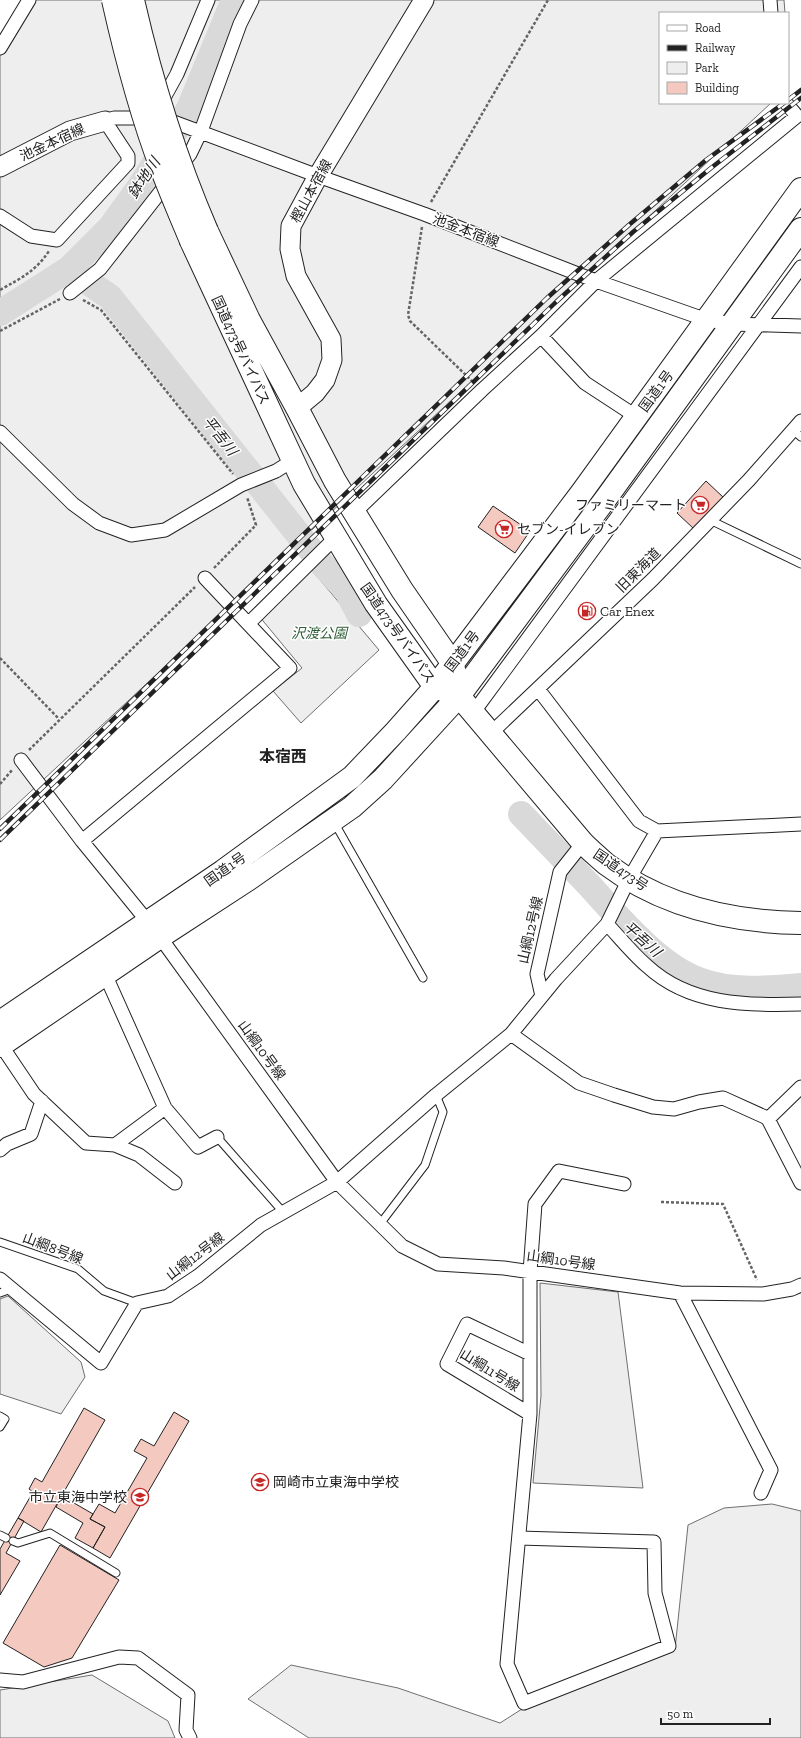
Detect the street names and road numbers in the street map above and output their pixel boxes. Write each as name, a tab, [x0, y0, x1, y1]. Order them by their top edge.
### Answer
street label: 池金本宿線	[17, 120, 88, 165]
street label: 樫山本宿線	[287, 157, 336, 226]
street label: 池金本宿線	[430, 210, 502, 251]
street label: 国道473号バイパス	[208, 293, 273, 407]
street label: 国道1号	[636, 367, 677, 415]
street label: 旧東海道	[613, 545, 664, 596]
street label: 国道473号バイパス	[357, 580, 439, 687]
street label: 国道1号	[441, 627, 483, 675]
street label: 国道473号	[590, 846, 651, 895]
street label: 国道1号	[201, 849, 250, 890]
street label: 山綱12号線	[514, 895, 546, 965]
street label: 山綱10号線	[234, 1017, 289, 1083]
street label: 山綱8号線	[20, 1229, 86, 1268]
street label: 山綱12号線	[163, 1229, 228, 1284]
street label: 山綱10号線	[525, 1247, 597, 1274]
street label: 山綱11号線	[457, 1346, 523, 1395]

